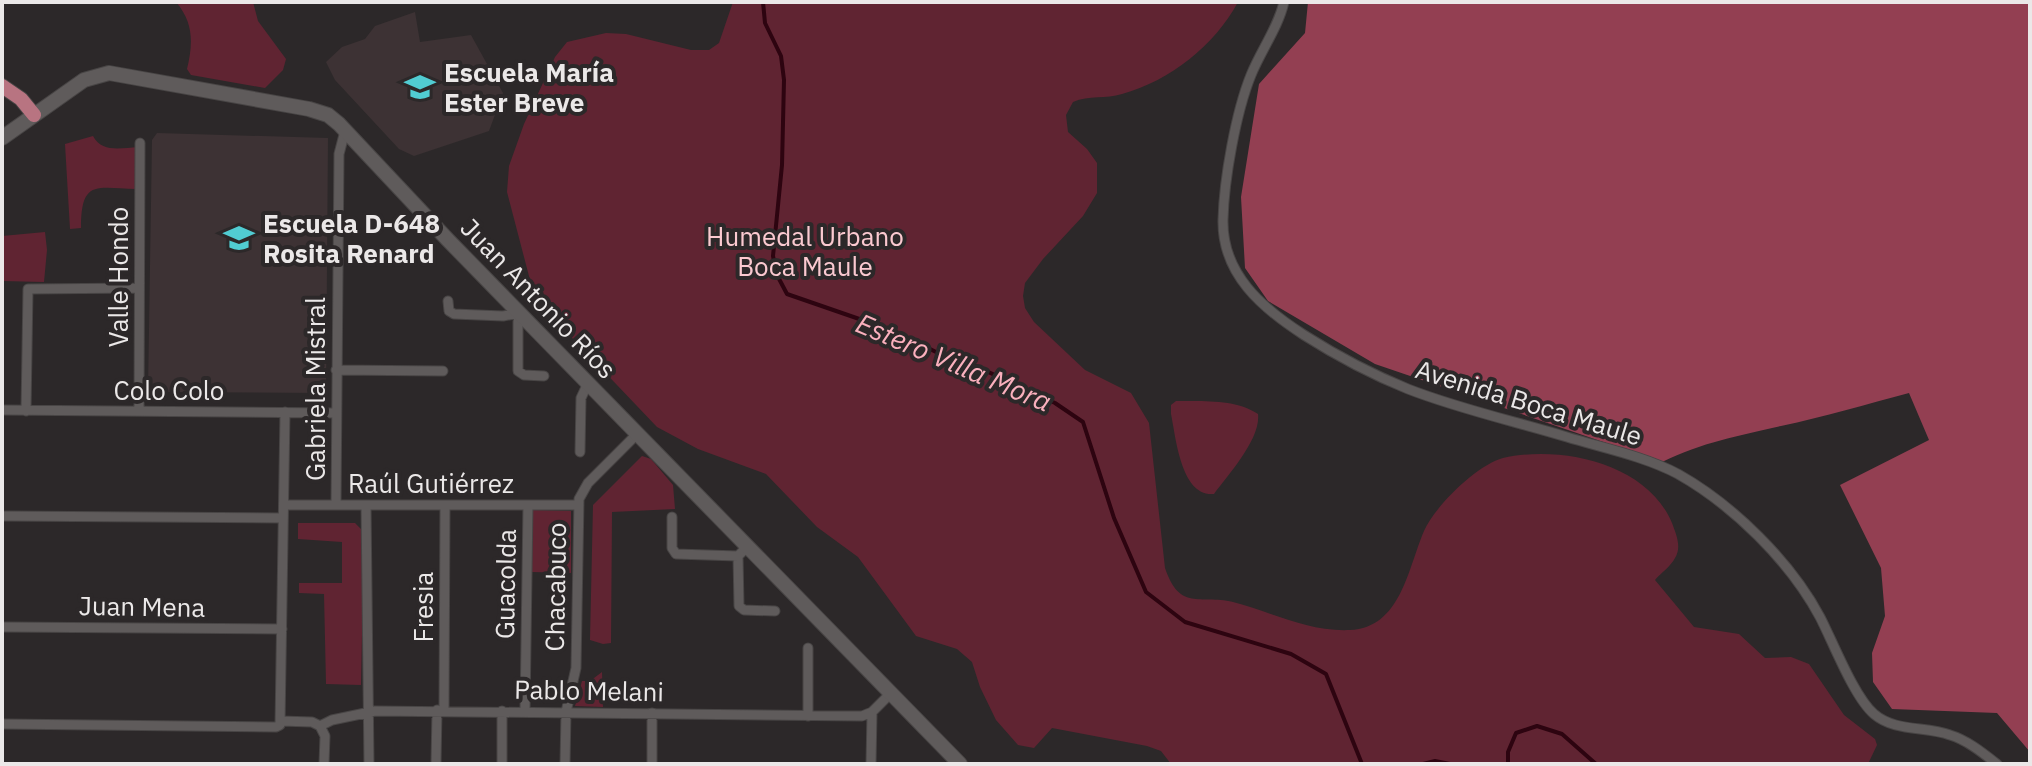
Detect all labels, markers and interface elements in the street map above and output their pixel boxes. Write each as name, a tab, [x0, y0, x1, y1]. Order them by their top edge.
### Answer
place label: Escuela María Ester Breve	[444, 55, 614, 119]
school or university icon: Escuela María Ester Breve	[403, 70, 437, 104]
place label: Escuela D-648 Rosita Renard	[263, 206, 440, 270]
street label: Valle Hondo	[101, 207, 135, 347]
street label: Juan Antonio Ríos	[454, 211, 624, 385]
park label: Humedal Urbano Boca Maule	[706, 219, 904, 283]
school or university icon: Escuela D-648 Rosita Renard	[222, 221, 256, 255]
street label: Gabriela Mistral	[298, 297, 332, 481]
water label: Estero Villa Mora	[851, 304, 1057, 420]
street label: Avenida Boca Maule	[1412, 351, 1646, 453]
street label: Colo Colo	[114, 373, 224, 407]
street label: Raúl Gutiérrez	[348, 466, 514, 500]
street label: Chacabuco	[537, 522, 573, 652]
street label: Guacolda	[487, 528, 523, 639]
street label: Fresia	[406, 572, 440, 642]
street label: Juan Mena	[78, 588, 206, 624]
street label: Pablo Melani	[514, 672, 664, 708]

